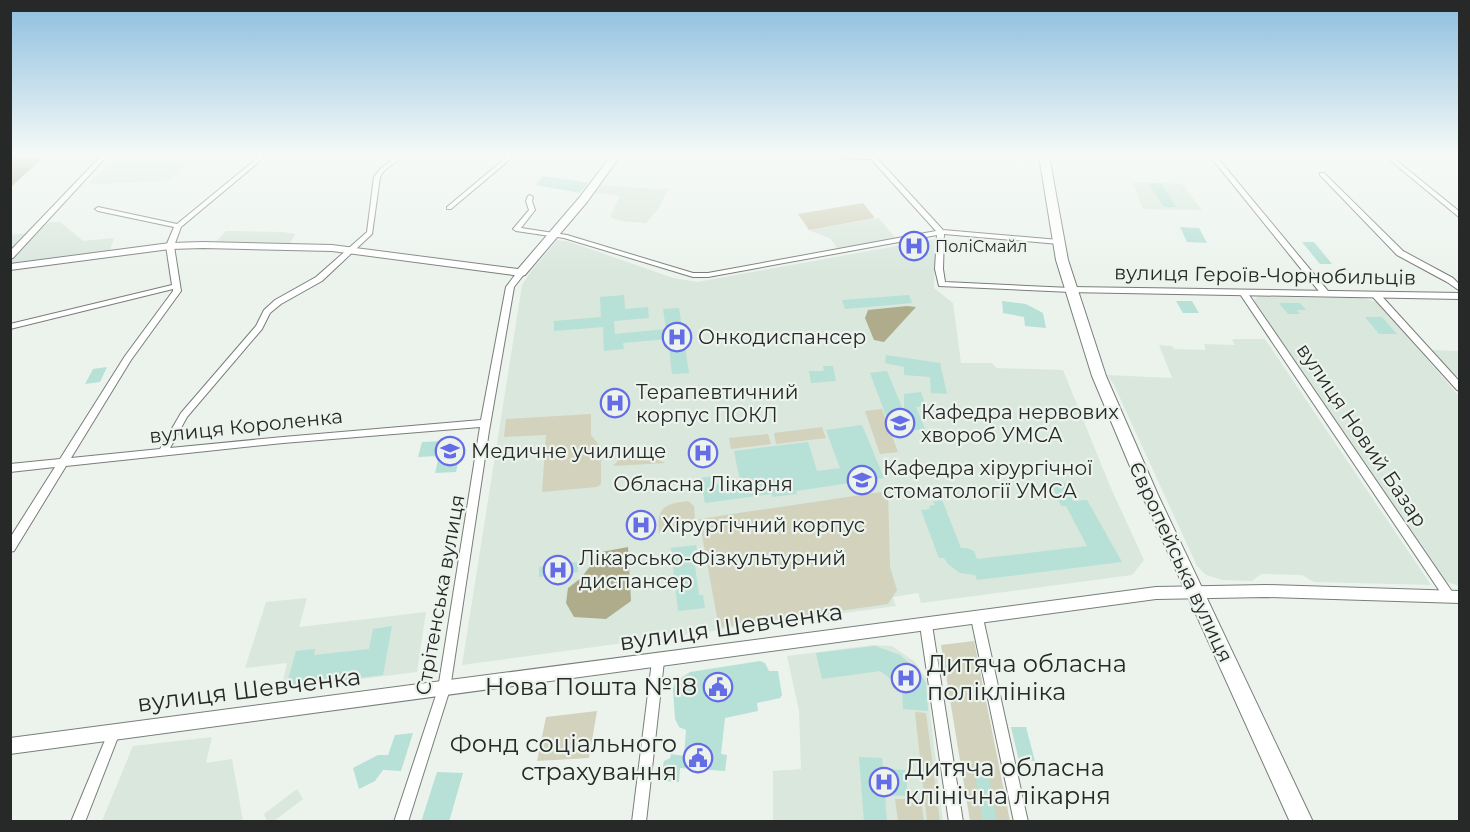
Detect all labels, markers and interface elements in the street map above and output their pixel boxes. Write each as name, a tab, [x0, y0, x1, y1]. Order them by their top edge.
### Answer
hospital icon: ПоліСмайл	[898, 230, 930, 262]
place label: ПоліСмайл	[935, 237, 1027, 256]
street label: вулиця Героїв-Чорнобильців	[1114, 260, 1416, 290]
hospital icon: Онкодиспансер	[661, 321, 693, 353]
place label: Онкодиспансер	[698, 325, 866, 349]
street label: вулиця Новий Базар	[1291, 339, 1433, 531]
place label: Терапевтичний корпус ПОКЛ	[636, 380, 799, 427]
hospital icon: Терапевтичний корпус ПОКЛ	[599, 387, 631, 419]
place label: Кафедра нервових хвороб УМСА	[921, 400, 1119, 447]
street label: вулиця Короленка	[148, 404, 344, 448]
school or university icon: Кафедра нервових хвороб УМСА	[884, 407, 916, 439]
school or university icon: Медичне училище	[434, 435, 466, 467]
hospital icon: Обласна Лікарня	[687, 437, 719, 469]
place label: Медичне училище	[471, 439, 666, 463]
place label: Кафедра хірургічної стоматології УМСА	[883, 456, 1093, 503]
street label: Європейська вулиця	[1124, 458, 1238, 666]
school or university icon: Кафедра хірургічної стоматології УМСА	[846, 464, 878, 496]
place label: Обласна Лікарня	[613, 472, 793, 496]
street label: Стрітенська вулиця	[411, 493, 469, 697]
hospital icon: Хірургічний корпус	[625, 509, 657, 541]
place label: Хірургічний корпус	[662, 513, 865, 537]
place label: Лікарсько-Фізкультурний диспансер	[579, 546, 846, 593]
hospital icon: Лікарсько-Фізкультурний диспансер	[542, 554, 574, 586]
street label: вулиця Шевченка	[617, 596, 844, 657]
place label: Дитяча обласна поліклініка	[927, 649, 1127, 706]
street label: вулиця Шевченка	[135, 661, 362, 718]
hospital icon: Дитяча обласна поліклініка	[890, 662, 922, 694]
public building icon: Нова Пошта №18	[702, 671, 734, 703]
place label: Нова Пошта №18	[485, 672, 697, 701]
place label: Фонд соціального страхування	[450, 729, 677, 786]
public building icon: Фонд соціального страхування	[682, 742, 714, 774]
place label: Дитяча обласна клінічна лікарня	[905, 753, 1111, 810]
hospital icon: Дитяча обласна клінічна лікарня	[868, 766, 900, 798]

